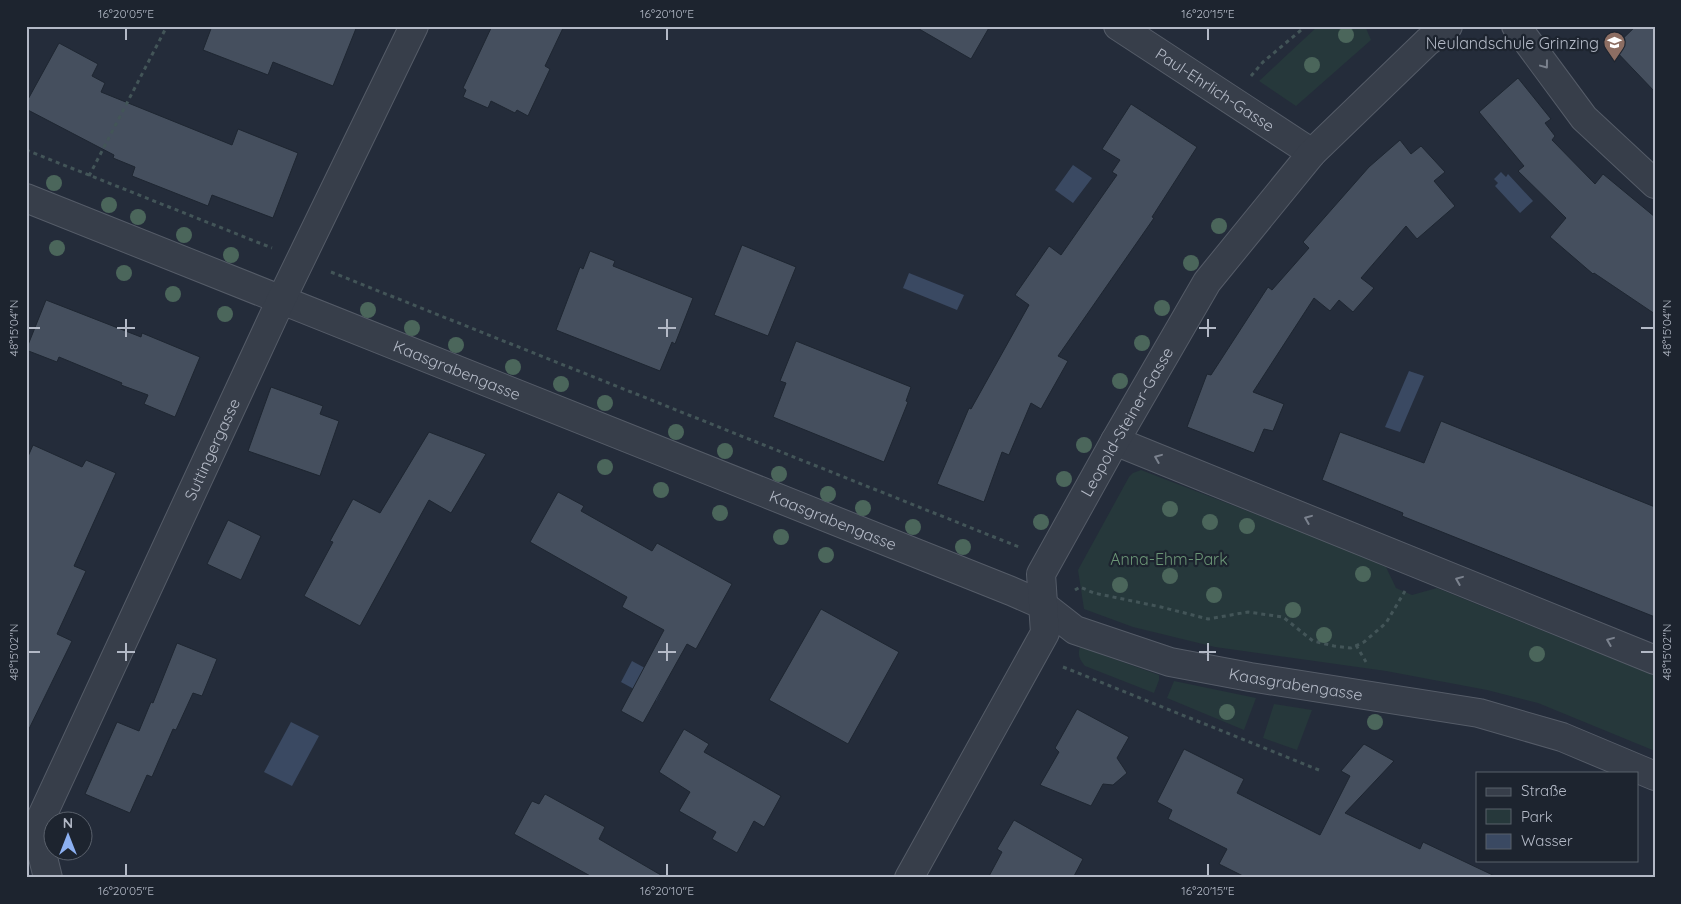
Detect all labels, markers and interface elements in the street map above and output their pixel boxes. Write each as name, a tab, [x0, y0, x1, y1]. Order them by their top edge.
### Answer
text: 16°20'05"E	[98, 6, 154, 21]
text: 16°20'10"E	[640, 6, 694, 21]
text: 16°20'15"E	[1181, 6, 1235, 21]
school or university icon: Neulandschule Grinzing	[1603, 31, 1627, 62]
place label: Neulandschule Grinzing	[1426, 33, 1599, 53]
street label: Paul-Ehrlich-Gasse	[1152, 43, 1278, 136]
one-way arrow	[1539, 59, 1548, 69]
text: 48°15'04"N	[6, 300, 21, 356]
text: 48°15'04"N	[1659, 300, 1674, 356]
street label: Kaasgrabengasse	[390, 336, 523, 404]
street label: Leopold-Steiner-Gasse	[1076, 344, 1177, 500]
street label: Suttingergasse	[180, 395, 244, 503]
one-way arrow	[1154, 454, 1163, 465]
street label: Kaasgrabengasse	[767, 486, 900, 554]
one-way arrow	[1304, 515, 1313, 526]
park label: Anna-Ehm-Park	[1110, 549, 1228, 569]
one-way arrow	[1455, 576, 1464, 587]
text: 48°15'02"N	[6, 623, 21, 681]
text: 48°15'02"N	[1659, 623, 1674, 681]
one-way arrow	[1606, 637, 1614, 647]
street label: Kaasgrabengasse	[1227, 663, 1364, 705]
legend	[1476, 772, 1638, 862]
text: Straße	[1521, 781, 1567, 800]
text: Park	[1521, 807, 1553, 826]
north arrow	[42, 812, 92, 862]
text: N	[63, 814, 73, 832]
text: Wasser	[1521, 831, 1573, 850]
text: 16°20'05"E	[98, 883, 154, 898]
text: 16°20'10"E	[640, 883, 694, 898]
text: 16°20'15"E	[1181, 883, 1235, 898]

